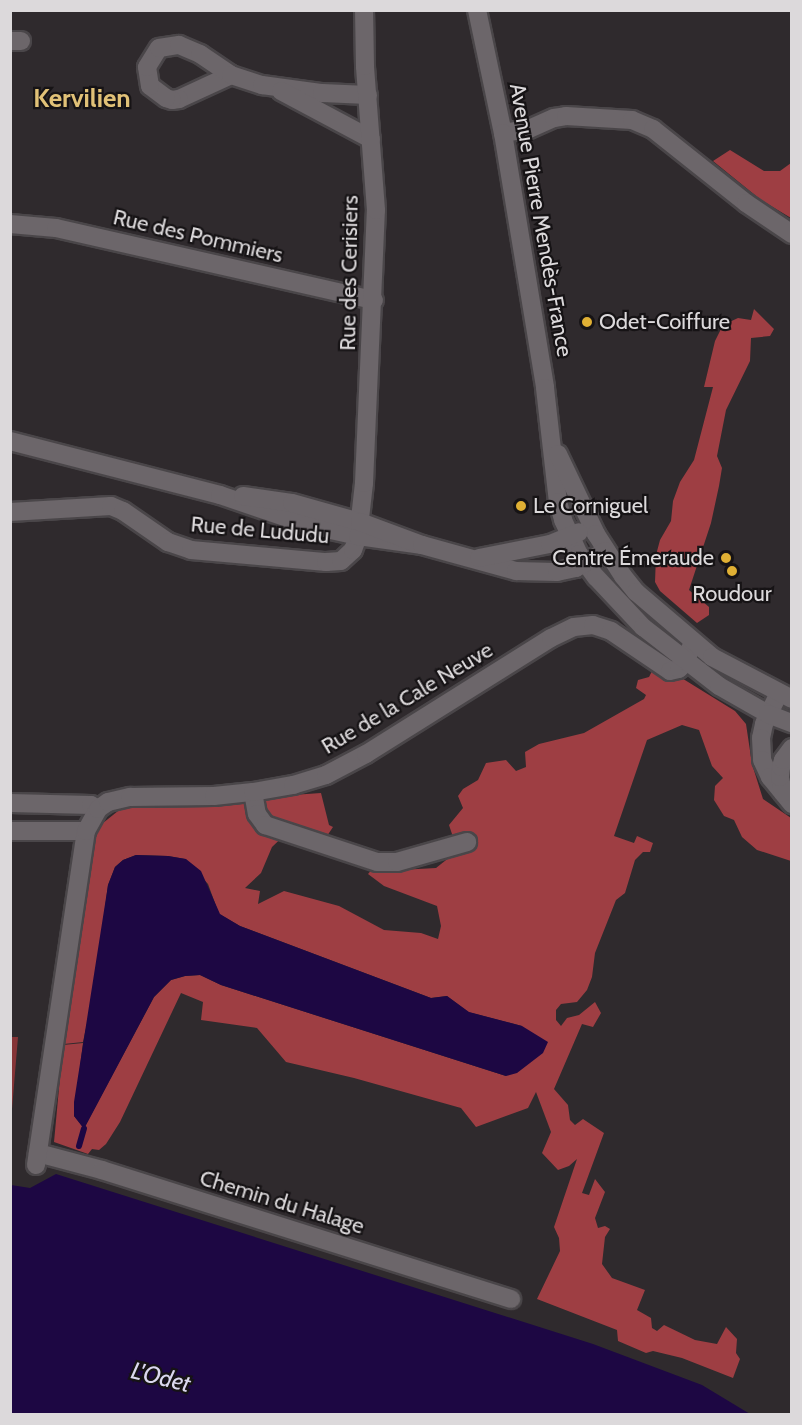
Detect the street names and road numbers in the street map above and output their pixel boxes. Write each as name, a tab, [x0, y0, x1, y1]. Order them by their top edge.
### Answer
street label: Avenue Pierre Mendès-France	[504, 81, 578, 359]
street label: Rue des Cerisiers	[334, 195, 364, 351]
street label: Rue des Pommiers	[111, 204, 285, 268]
street label: Rue de Lududu	[190, 511, 330, 549]
street label: Rue de la Cale Neuve	[317, 636, 497, 760]
street label: Chemin du Halage	[197, 1164, 367, 1240]

